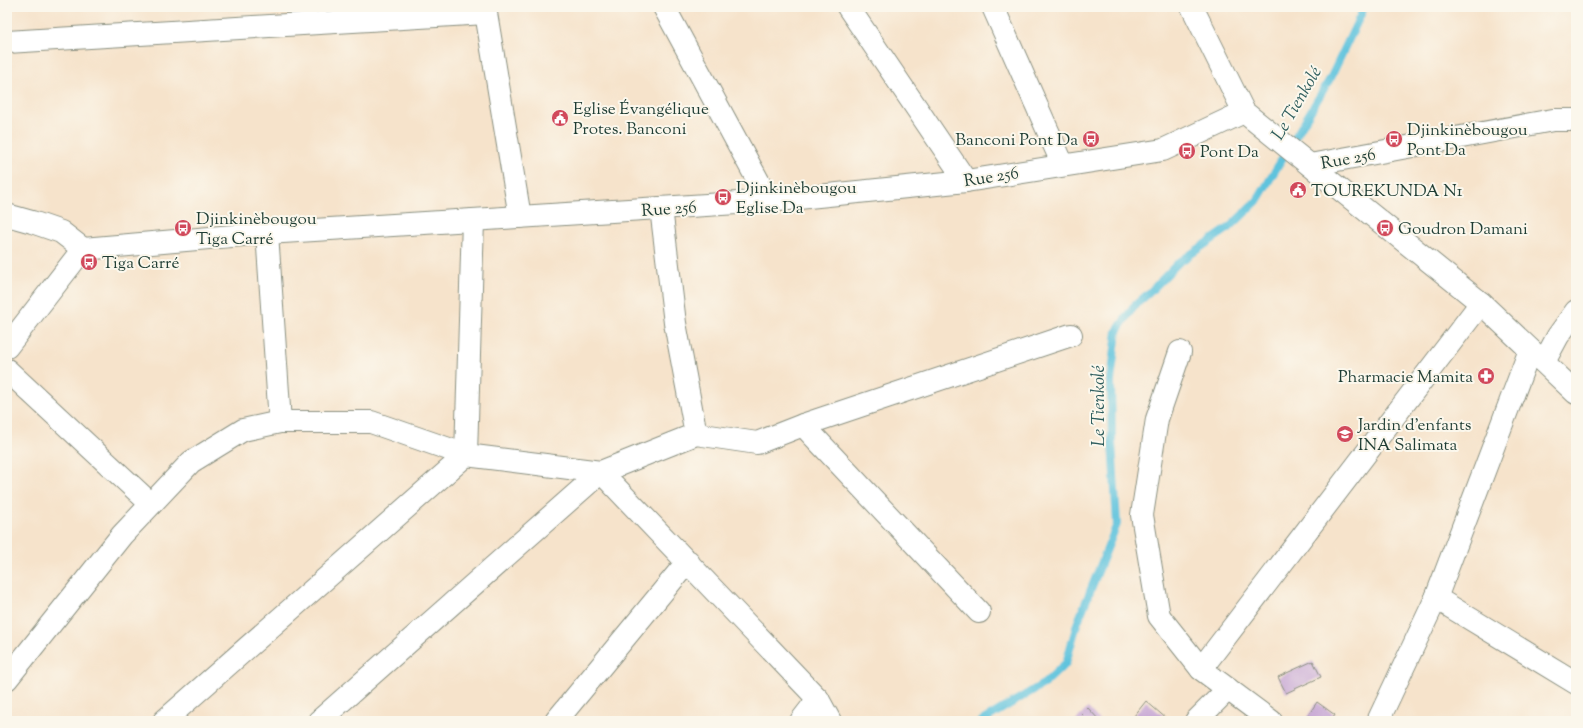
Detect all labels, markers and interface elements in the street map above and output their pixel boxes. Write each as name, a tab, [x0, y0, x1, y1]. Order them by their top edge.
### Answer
water label: Le Tienkolé	[1266, 62, 1330, 146]
place label: Eglise Évangélique Protes. Banconi	[573, 98, 709, 142]
public building icon: Eglise Évangélique Protes. Banconi	[550, 108, 570, 128]
place label: Djinkinèbougou Pont Da	[1407, 119, 1528, 163]
place label: Banconi Pont Da	[955, 129, 1078, 153]
bus stop icon: Banconi Pont Da	[1081, 129, 1101, 149]
bus stop icon: Djinkinèbougou Pont Da	[1384, 129, 1404, 149]
bus stop icon: Pont Da	[1177, 141, 1197, 161]
place label: Pont Da	[1200, 141, 1259, 165]
street label: Rue 256	[1319, 143, 1378, 177]
street label: Rue 256	[962, 162, 1020, 194]
place label: Djinkinèbougou Eglise Da	[736, 177, 857, 221]
public building icon: TOUREKUNDA N1	[1288, 180, 1308, 200]
place label: TOUREKUNDA N1	[1311, 180, 1463, 204]
bus stop icon: Djinkinèbougou Eglise Da	[713, 187, 733, 207]
street label: Rue 256	[641, 196, 698, 224]
place label: Djinkinèbougou Tiga Carré	[196, 208, 317, 252]
bus stop icon: Djinkinèbougou Tiga Carré	[173, 218, 193, 238]
bus stop icon: Goudron Damani	[1375, 218, 1395, 238]
place label: Goudron Damani	[1398, 218, 1528, 242]
bus stop icon: Tiga Carré	[79, 252, 99, 272]
place label: Tiga Carré	[102, 252, 179, 276]
water label: Le Tienkolé	[1087, 365, 1113, 447]
place label: Pharmacie Mamita	[1338, 366, 1473, 390]
pharmacy icon: Pharmacie Mamita	[1476, 366, 1496, 386]
place label: Jardin d'enfants INA Salimata	[1357, 414, 1472, 458]
school or university icon: Jardin d'enfants INA Salimata	[1335, 424, 1355, 444]

